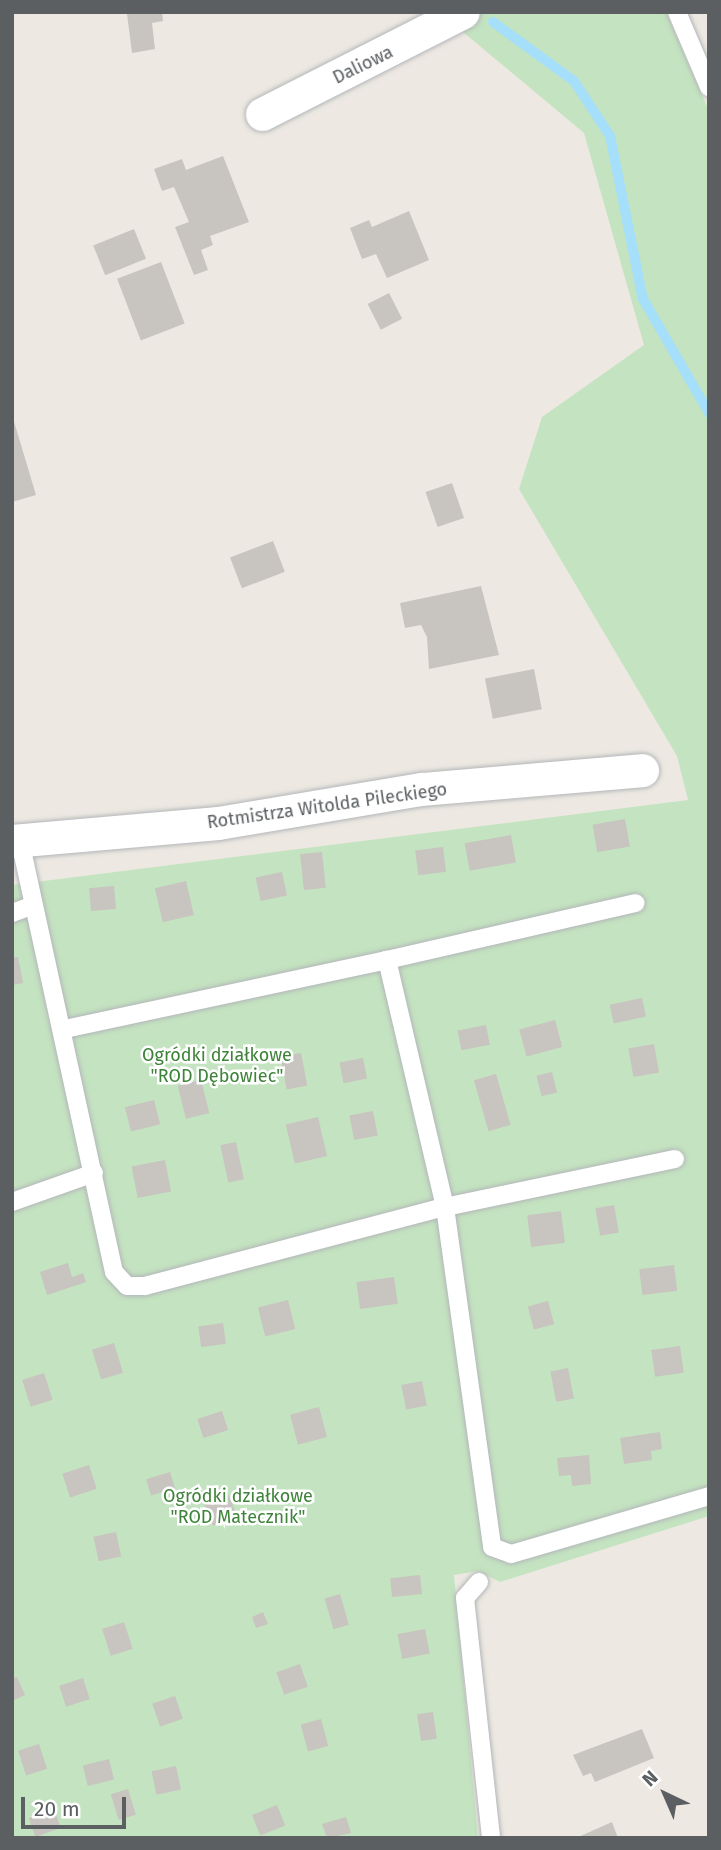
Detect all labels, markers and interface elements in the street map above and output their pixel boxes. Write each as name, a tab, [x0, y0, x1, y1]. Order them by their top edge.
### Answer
street label: Daliowa	[329, 41, 397, 89]
street label: Rotmistrza Witolda Pileckiego	[206, 778, 448, 834]
park label: Ogródki działkowe "ROD Dębowiec"	[142, 1045, 292, 1088]
park label: Ogródki działkowe "ROD Matecznik"	[163, 1486, 313, 1528]
north arrow	[630, 1759, 700, 1829]
text: N	[638, 1766, 663, 1791]
scale bar	[24, 1784, 130, 1828]
text: 20 m	[34, 1796, 80, 1822]

